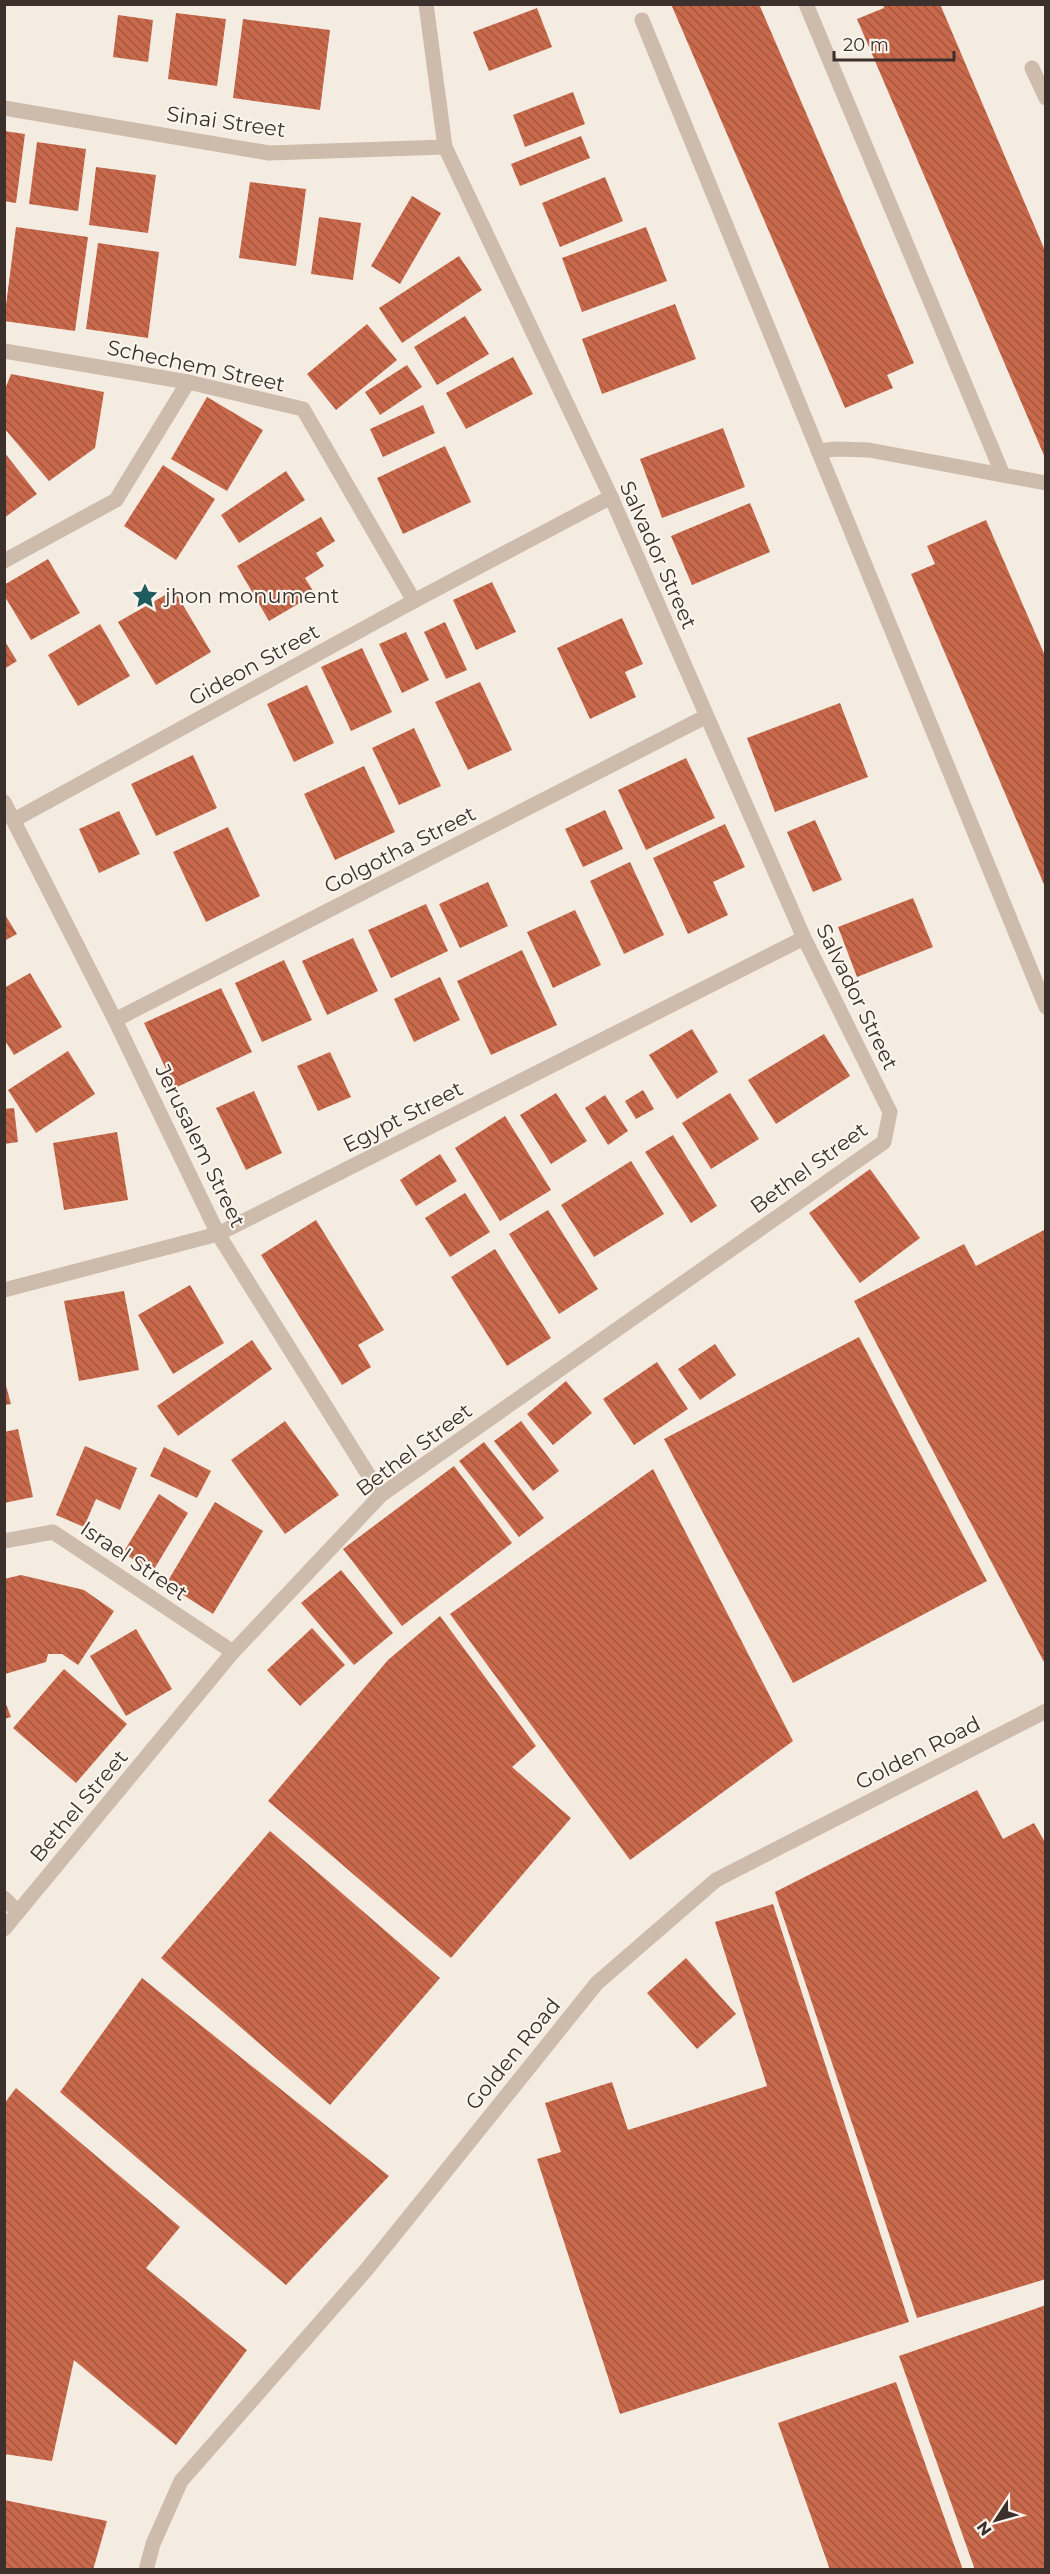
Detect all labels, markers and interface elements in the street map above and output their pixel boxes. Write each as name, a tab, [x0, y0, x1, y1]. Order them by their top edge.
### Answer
scale bar	[834, 24, 954, 62]
text: 20 m	[843, 34, 889, 56]
street label: Sinai Street	[165, 101, 287, 142]
street label: Schechem Street	[105, 334, 287, 397]
street label: Salvador Street	[615, 477, 702, 633]
place icon: jhon monument	[130, 581, 160, 611]
place label: jhon monument	[163, 583, 339, 608]
street label: Gideon Street	[184, 618, 323, 711]
street label: Golgotha Street	[320, 801, 480, 899]
street label: Salvador Street	[811, 920, 904, 1074]
street label: Jerusalem Street	[150, 1059, 251, 1231]
street label: Egypt Street	[339, 1076, 467, 1158]
street label: Bethel Street	[745, 1117, 872, 1218]
street label: Bethel Street	[351, 1398, 477, 1501]
street label: Israel Street	[76, 1516, 193, 1606]
street label: Golden Road	[851, 1710, 984, 1795]
street label: Bethel Street	[25, 1745, 133, 1867]
street label: Golden Road	[460, 1993, 565, 2115]
north arrow	[966, 2490, 1026, 2550]
text: N	[973, 2518, 996, 2539]

